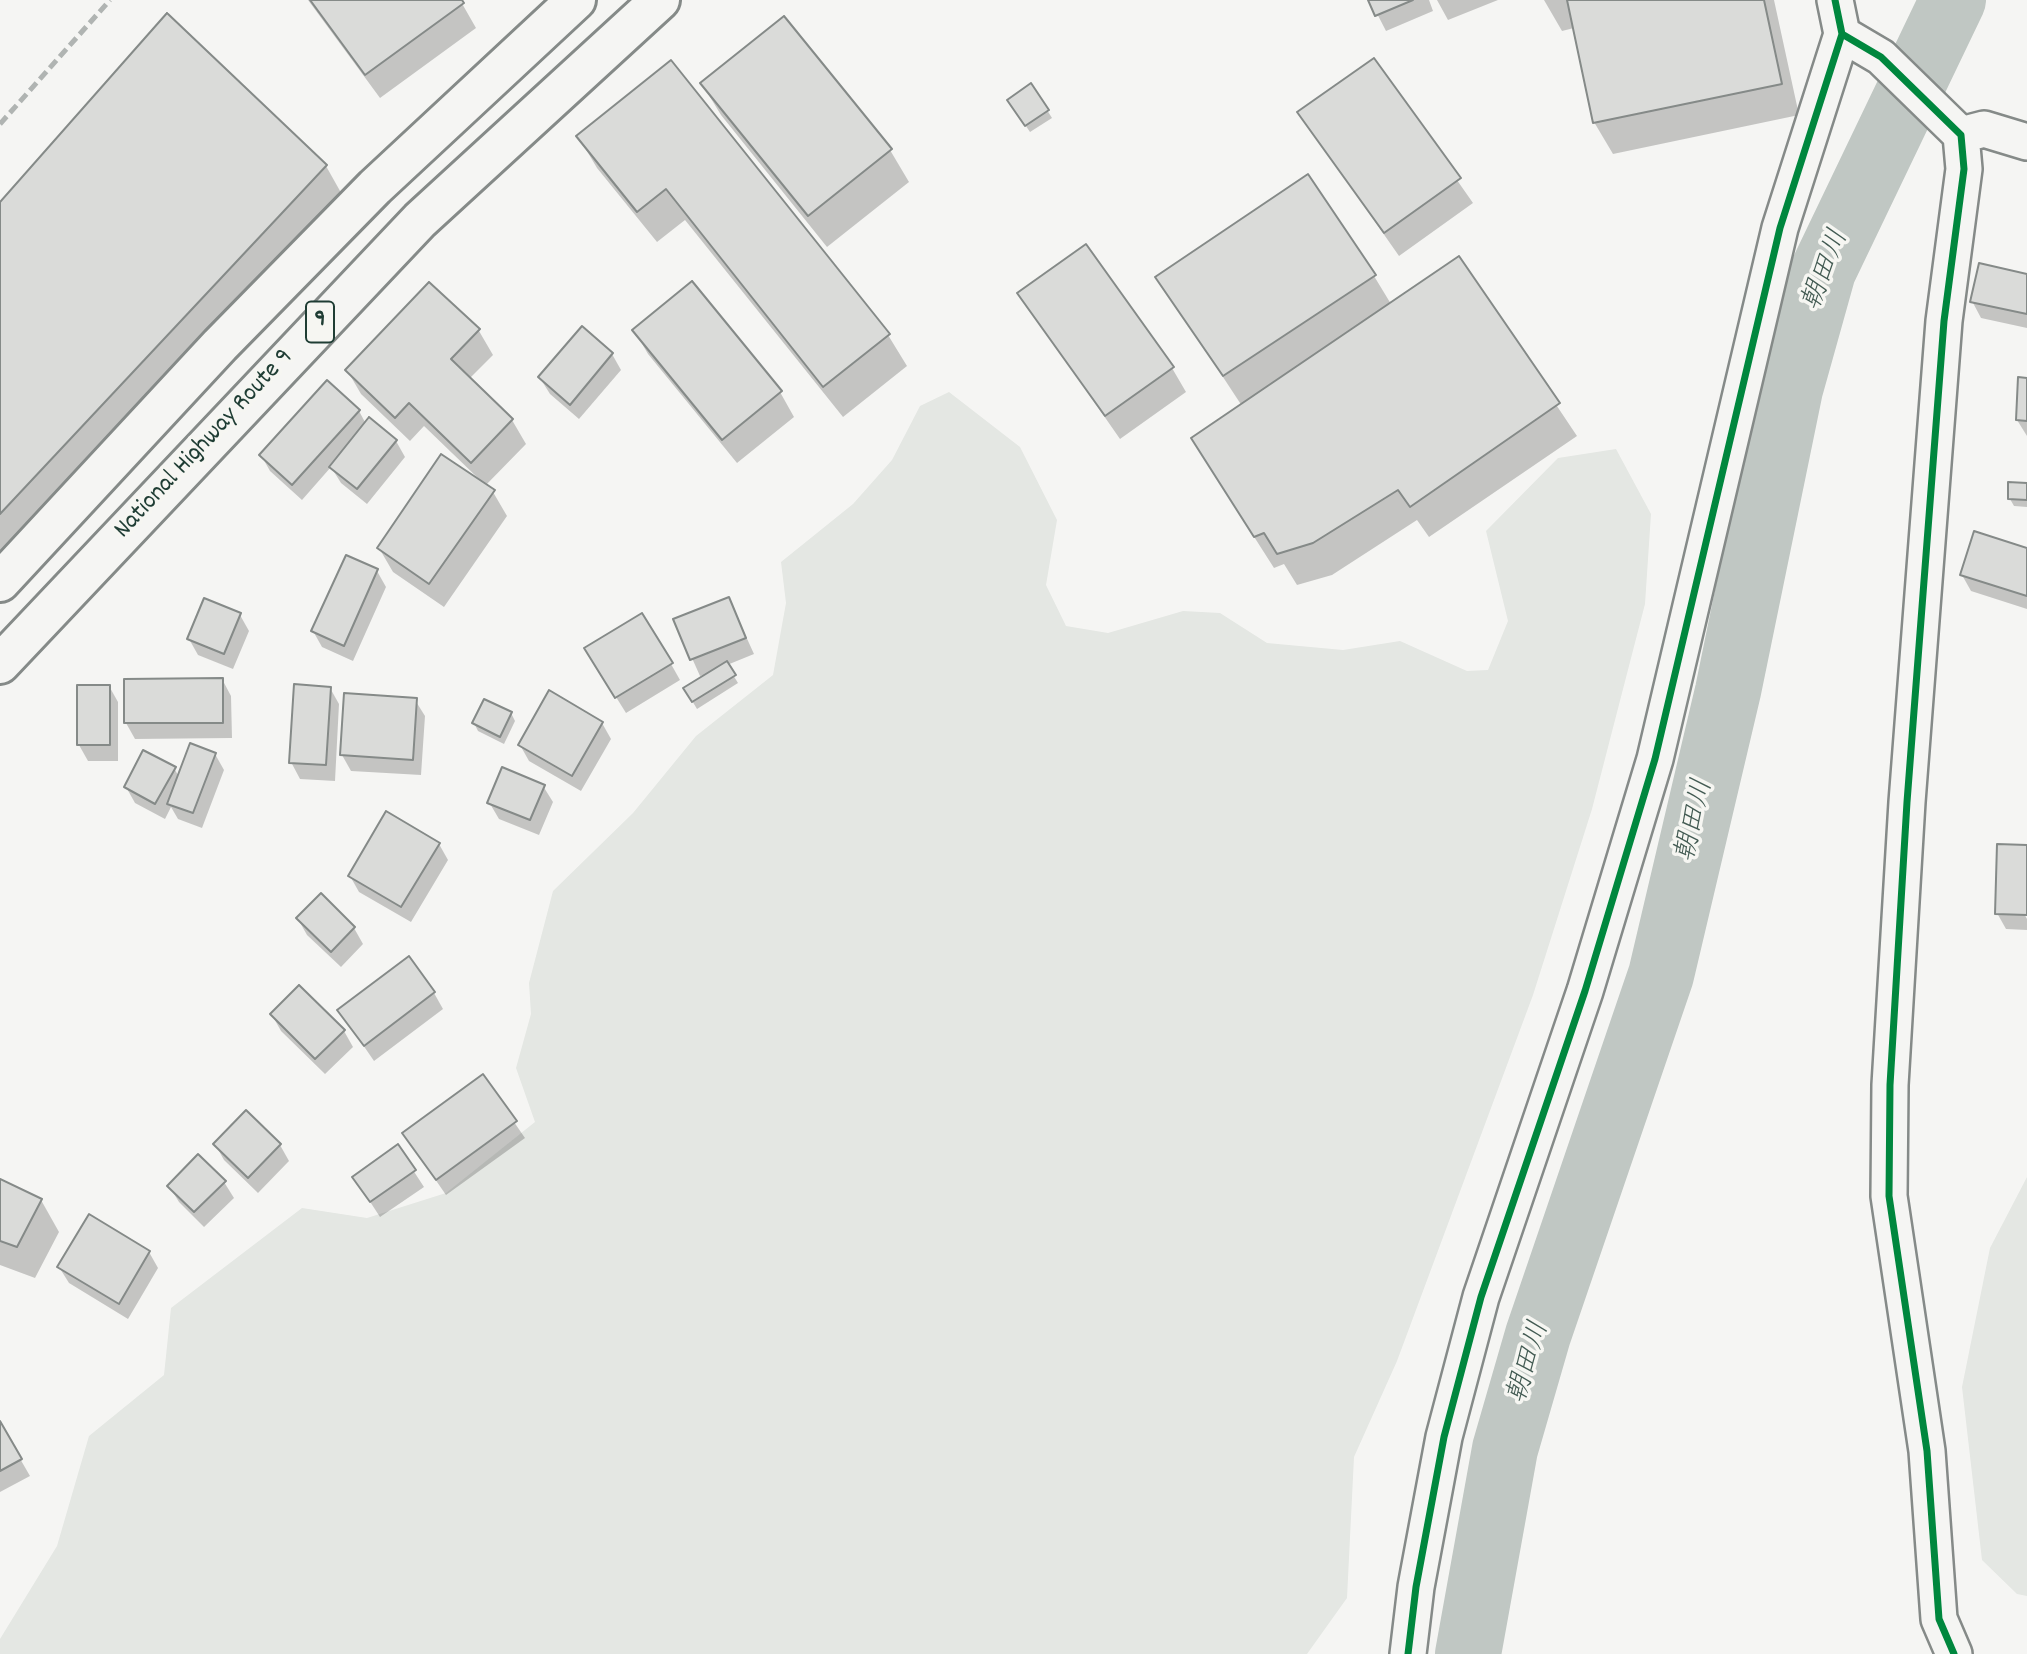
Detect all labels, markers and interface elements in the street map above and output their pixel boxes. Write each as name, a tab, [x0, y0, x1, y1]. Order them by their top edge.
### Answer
water label: 朝田川	[1797, 226, 1859, 316]
road number: 9	[306, 302, 334, 342]
street label: National Highway Route 9	[109, 344, 301, 546]
water label: 朝田川	[1671, 776, 1723, 866]
water label: 朝田川	[1503, 1318, 1559, 1408]

